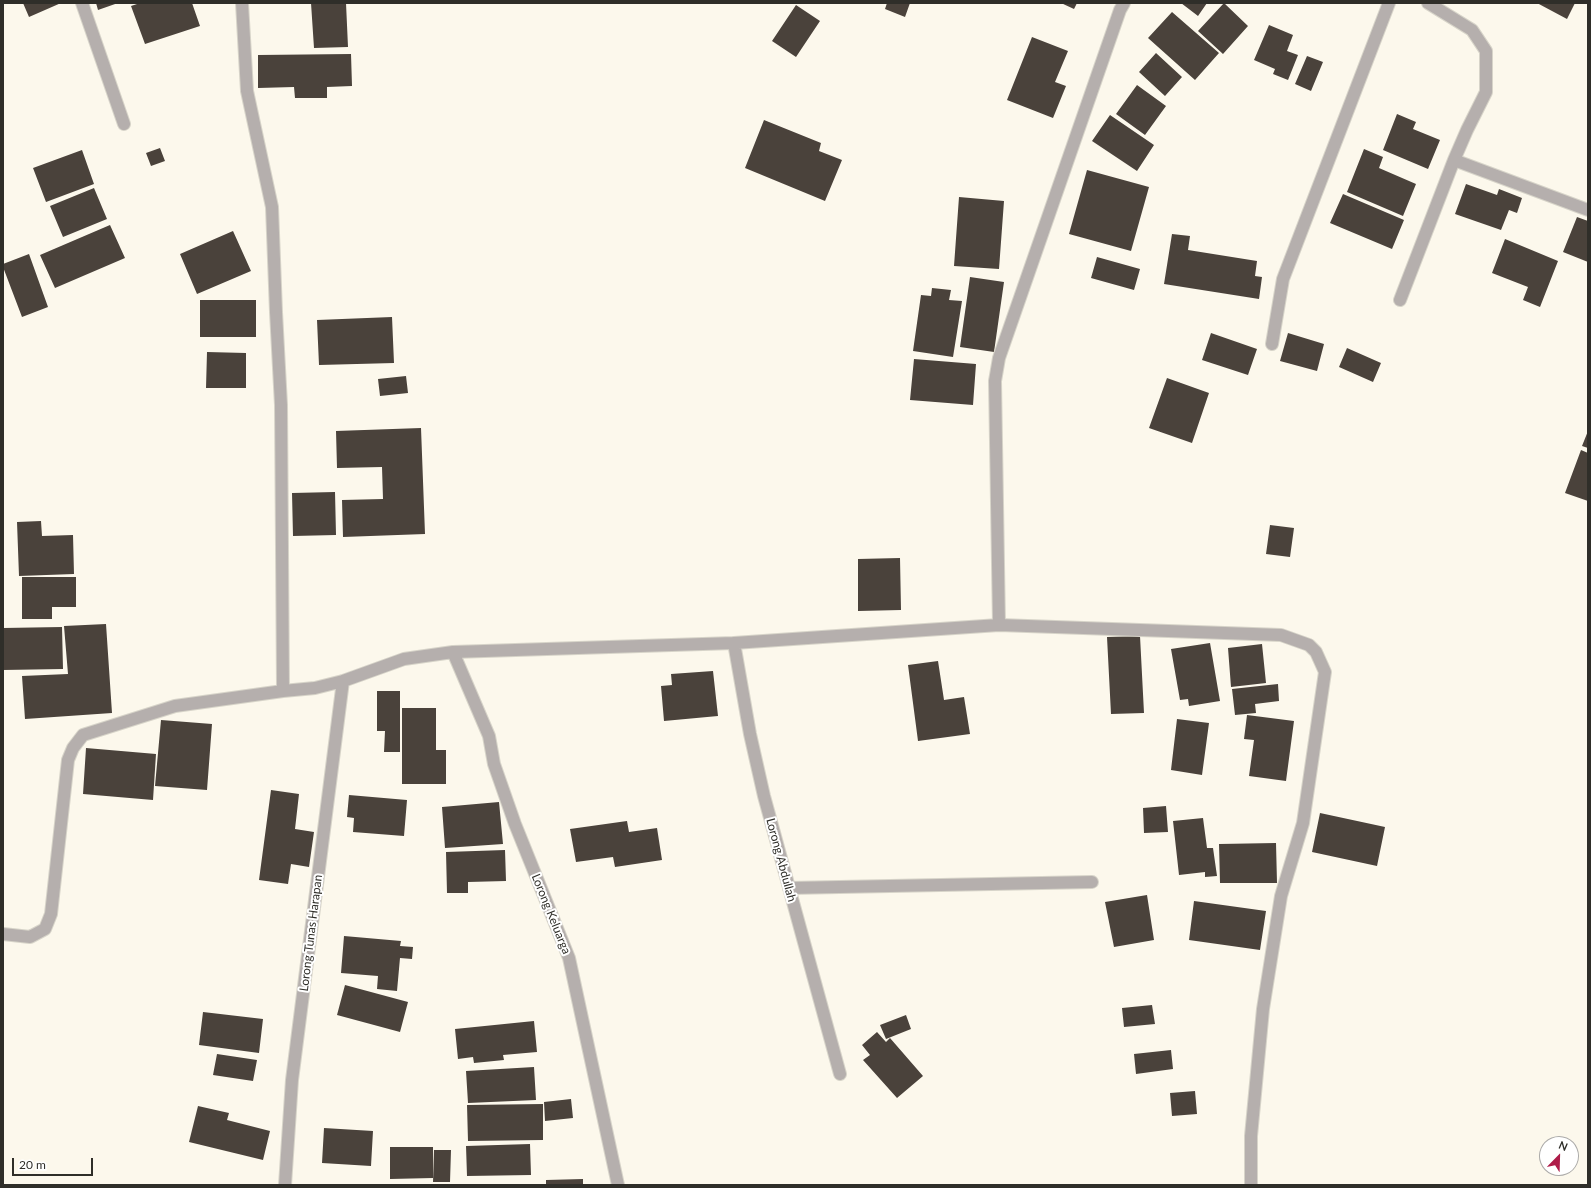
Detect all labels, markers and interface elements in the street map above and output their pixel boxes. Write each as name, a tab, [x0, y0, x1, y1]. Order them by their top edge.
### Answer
street label: Lorong Abdullah	[763, 817, 799, 903]
street label: Lorong Keluarga	[528, 872, 574, 956]
street label: Lorong Tunas Harapan	[297, 874, 325, 992]
north arrow	[1539, 1136, 1579, 1176]
text: N	[1557, 1138, 1570, 1153]
scale bar	[14, 1150, 95, 1176]
text: 20 m	[19, 1157, 46, 1172]

